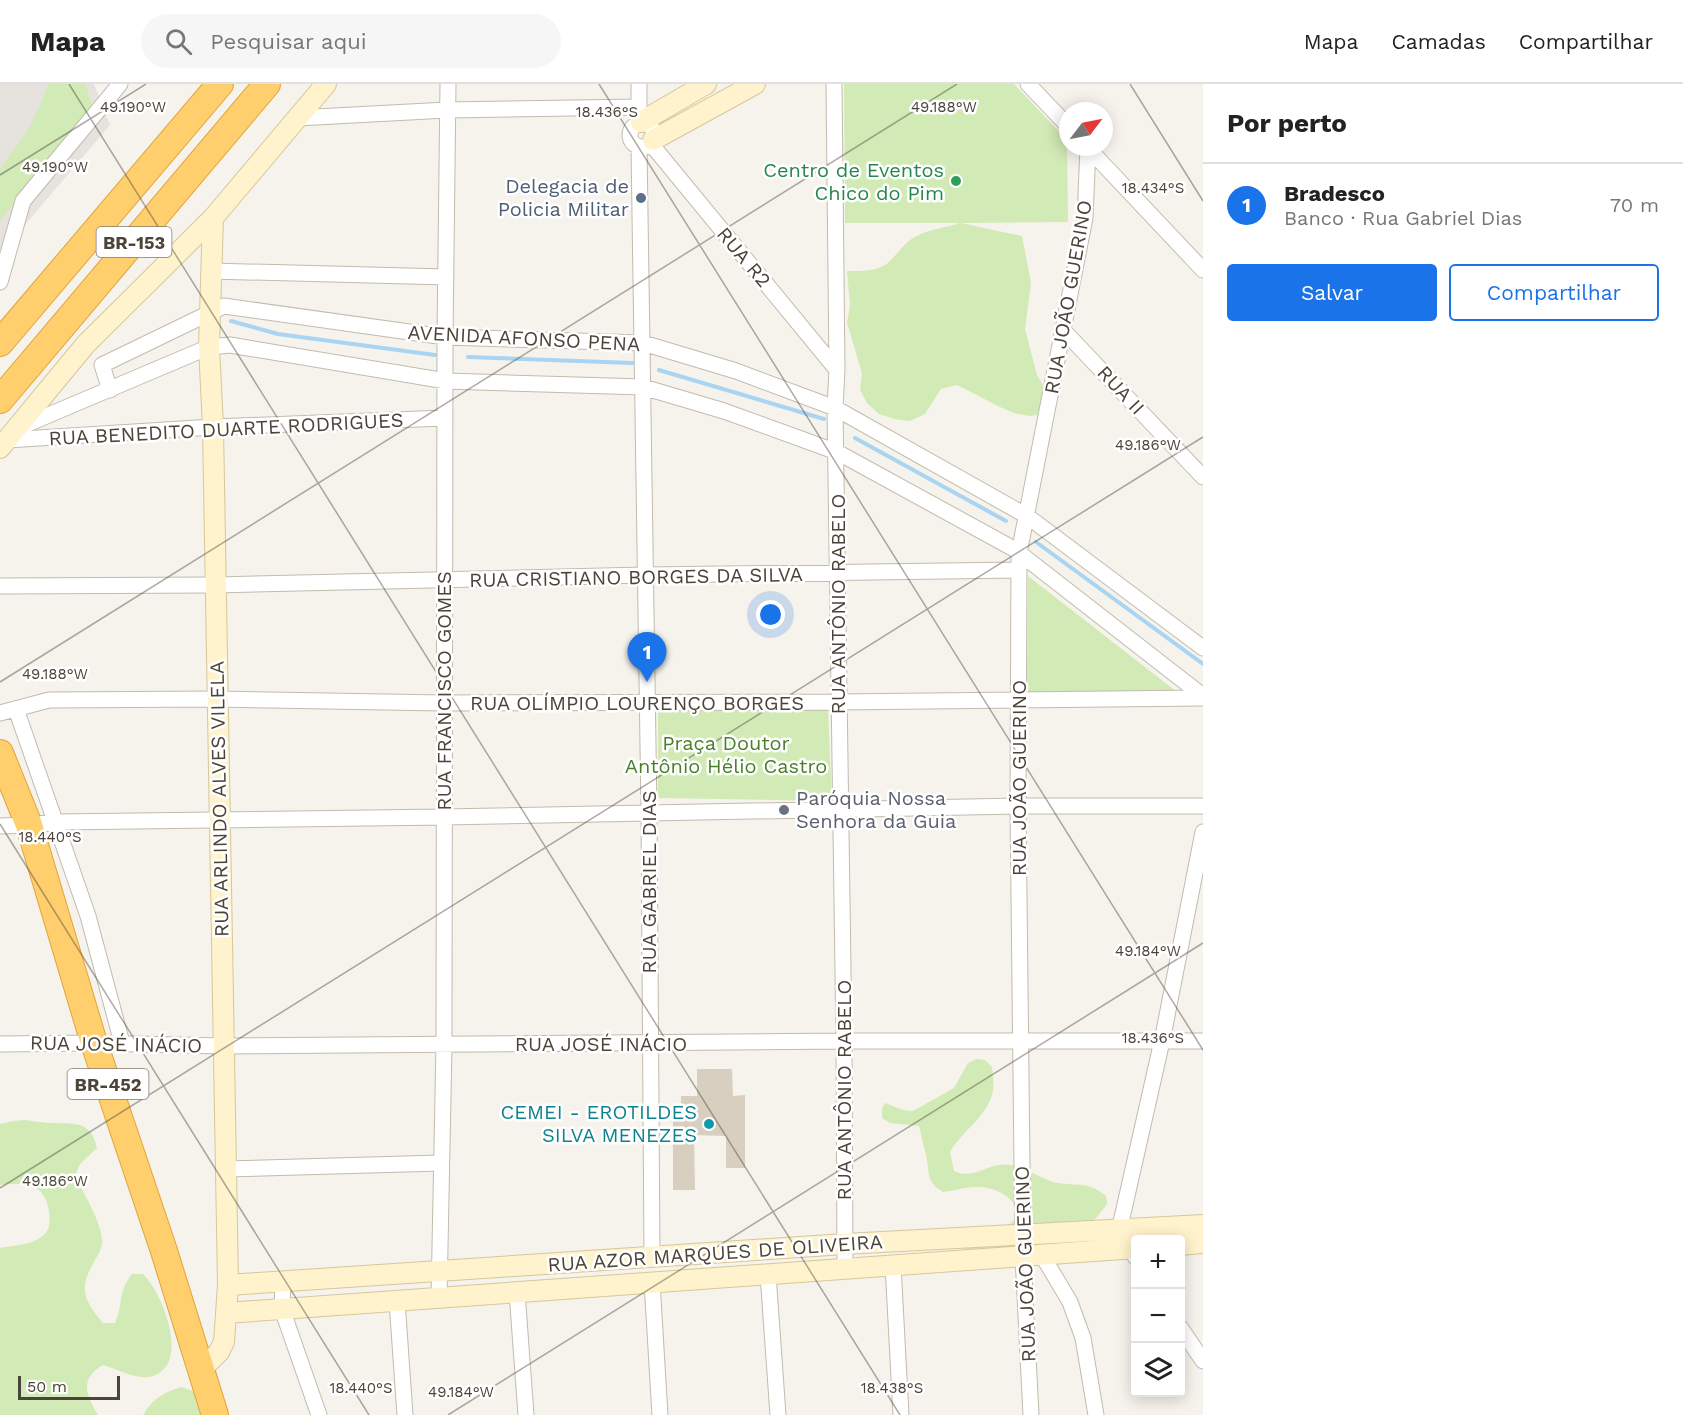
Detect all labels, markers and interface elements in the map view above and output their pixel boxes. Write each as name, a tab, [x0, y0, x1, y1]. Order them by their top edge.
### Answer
search box	[141, 14, 561, 68]
text: Mapa	[30, 25, 105, 58]
icon: search	[162, 25, 195, 58]
text: Pesquisar aqui	[210, 29, 367, 54]
text: Mapa	[1304, 29, 1358, 54]
text: Camadas	[1391, 29, 1486, 54]
text: Compartilhar	[1519, 29, 1653, 54]
text: 49.190°W	[100, 98, 166, 116]
text: 49.188°W	[911, 98, 977, 116]
north arrow	[1059, 102, 1113, 156]
text: 18.436°S	[576, 103, 638, 121]
text: Por perto	[1227, 108, 1347, 138]
text: 49.190°W	[22, 158, 88, 176]
place label: Centro de Eventos Chico do Pim	[763, 158, 944, 205]
place label: Delegacia de Policia Militar	[498, 174, 629, 221]
marker: Centro de Eventos Chico do Pim	[949, 174, 963, 188]
text: 18.434°S	[1122, 179, 1184, 197]
text: Bradesco	[1284, 181, 1385, 206]
marker: Delegacia de Policia Militar	[634, 191, 648, 205]
text: 1	[1242, 193, 1251, 217]
text: 70 m	[1610, 193, 1659, 217]
street label: RUA JOÃO GUERINO	[1039, 198, 1097, 396]
text: Banco · Rua Gabriel Dias	[1284, 206, 1522, 230]
street label: RUA R2	[712, 222, 776, 292]
road number: BR-153	[96, 227, 172, 257]
button: Salvar	[1227, 264, 1437, 321]
button: Compartilhar	[1449, 264, 1659, 321]
street label: AVENIDA AFONSO PENA	[407, 320, 641, 356]
street label: RUA II	[1092, 361, 1150, 419]
street label: RUA BENEDITO DUARTE RODRIGUES	[48, 408, 404, 450]
text: 49.186°W	[1115, 436, 1181, 454]
street label: RUA ANTÔNIO RABELO	[826, 493, 850, 715]
street label: RUA CRISTIANO BORGES DA SILVA	[469, 562, 803, 592]
street label: RUA FRANCISCO GOMES	[432, 571, 456, 811]
your location	[756, 600, 785, 629]
pin: 1	[628, 632, 666, 682]
street label: RUA ARLINDO ALVES VILELA	[205, 661, 233, 937]
text: 49.188°W	[22, 665, 88, 683]
street label: RUA JOÃO GUERINO	[1007, 680, 1031, 876]
street label: RUA OLÍMPIO LOURENÇO BORGES	[470, 691, 804, 715]
park label: Praça Doutor Antônio Hélio Castro	[625, 731, 827, 778]
place label: Paróquia Nossa Senhora da Guia	[796, 786, 956, 833]
street label: RUA GABRIEL DIAS	[637, 790, 661, 974]
marker: Paróquia Nossa Senhora da Guia	[777, 803, 791, 817]
text: 18.440°S	[18, 828, 82, 846]
text: 49.184°W	[1115, 942, 1181, 960]
street label: RUA ANTÔNIO RABELO	[832, 979, 856, 1201]
text: 18.436°S	[1122, 1029, 1184, 1047]
street label: RUA JOSÉ INÁCIO	[30, 1030, 202, 1058]
street label: RUA JOSÉ INÁCIO	[515, 1032, 687, 1056]
road number: BR-452	[68, 1069, 148, 1099]
place label: CEMEI - EROTILDES SILVA MENEZES	[501, 1100, 697, 1147]
marker: CEMEI - EROTILDES SILVA MENEZES	[702, 1117, 716, 1131]
street label: RUA JOÃO GUERINO	[1010, 1165, 1040, 1363]
text: 49.186°W	[22, 1172, 88, 1190]
street label: RUA AZOR MARQUES DE OLIVEIRA	[547, 1229, 883, 1277]
map controls	[1131, 1235, 1185, 1397]
button: +	[1131, 1235, 1185, 1289]
button: −	[1131, 1289, 1185, 1343]
button: layers	[1131, 1343, 1185, 1397]
scale bar	[18, 1373, 120, 1400]
text: 50 m	[27, 1377, 67, 1396]
text: 18.440°S	[329, 1379, 393, 1397]
text: 18.438°S	[861, 1379, 923, 1397]
text: 49.184°W	[428, 1383, 494, 1401]

